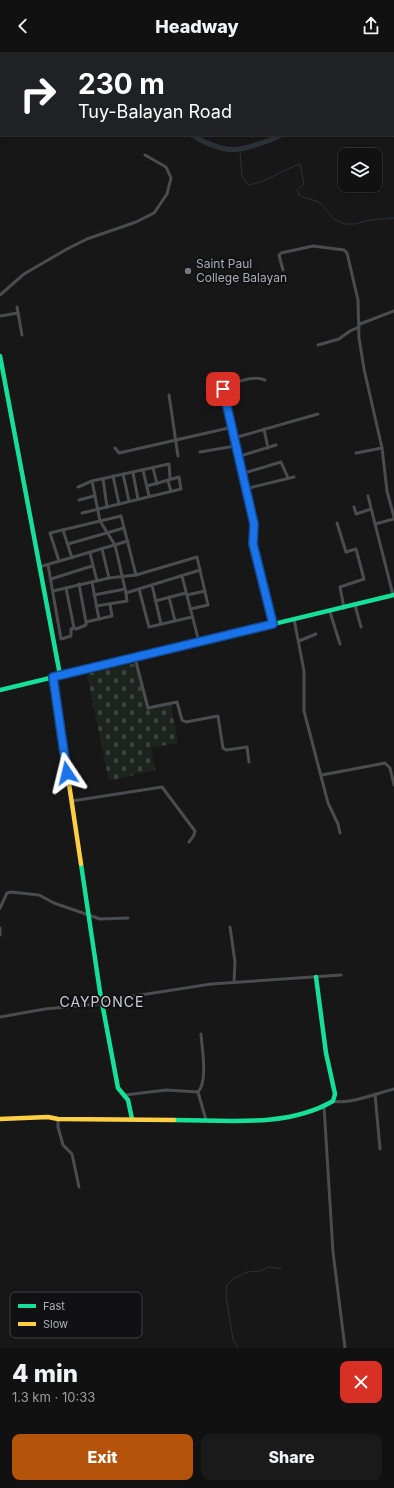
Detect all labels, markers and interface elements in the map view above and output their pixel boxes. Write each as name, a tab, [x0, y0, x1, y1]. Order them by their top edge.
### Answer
icon: back	[12, 15, 34, 37]
icon: share	[360, 15, 382, 37]
text: Headway	[155, 16, 239, 37]
text: 230 m	[78, 67, 165, 101]
icon: right	[12, 68, 64, 120]
text: Tuy-Balayan Road	[78, 101, 232, 122]
map controls	[338, 148, 382, 192]
button: layers	[338, 148, 382, 192]
place label: Saint Paul College Balayan	[196, 256, 287, 285]
marker: Saint Paul College Balayan	[183, 266, 193, 276]
pin	[206, 372, 240, 406]
icon: arrive	[212, 378, 234, 400]
position arrow	[46, 752, 88, 794]
district label: CAYPONCE	[60, 993, 144, 1010]
legend	[10, 1292, 142, 1338]
text: Fast	[43, 1299, 65, 1313]
text: Slow	[43, 1317, 68, 1331]
text: 4 min	[12, 1359, 78, 1388]
button: close	[340, 1361, 382, 1403]
text: 1.3 km · 10:33	[12, 1389, 95, 1405]
button: Exit	[12, 1434, 193, 1480]
button: Share	[201, 1434, 382, 1480]

